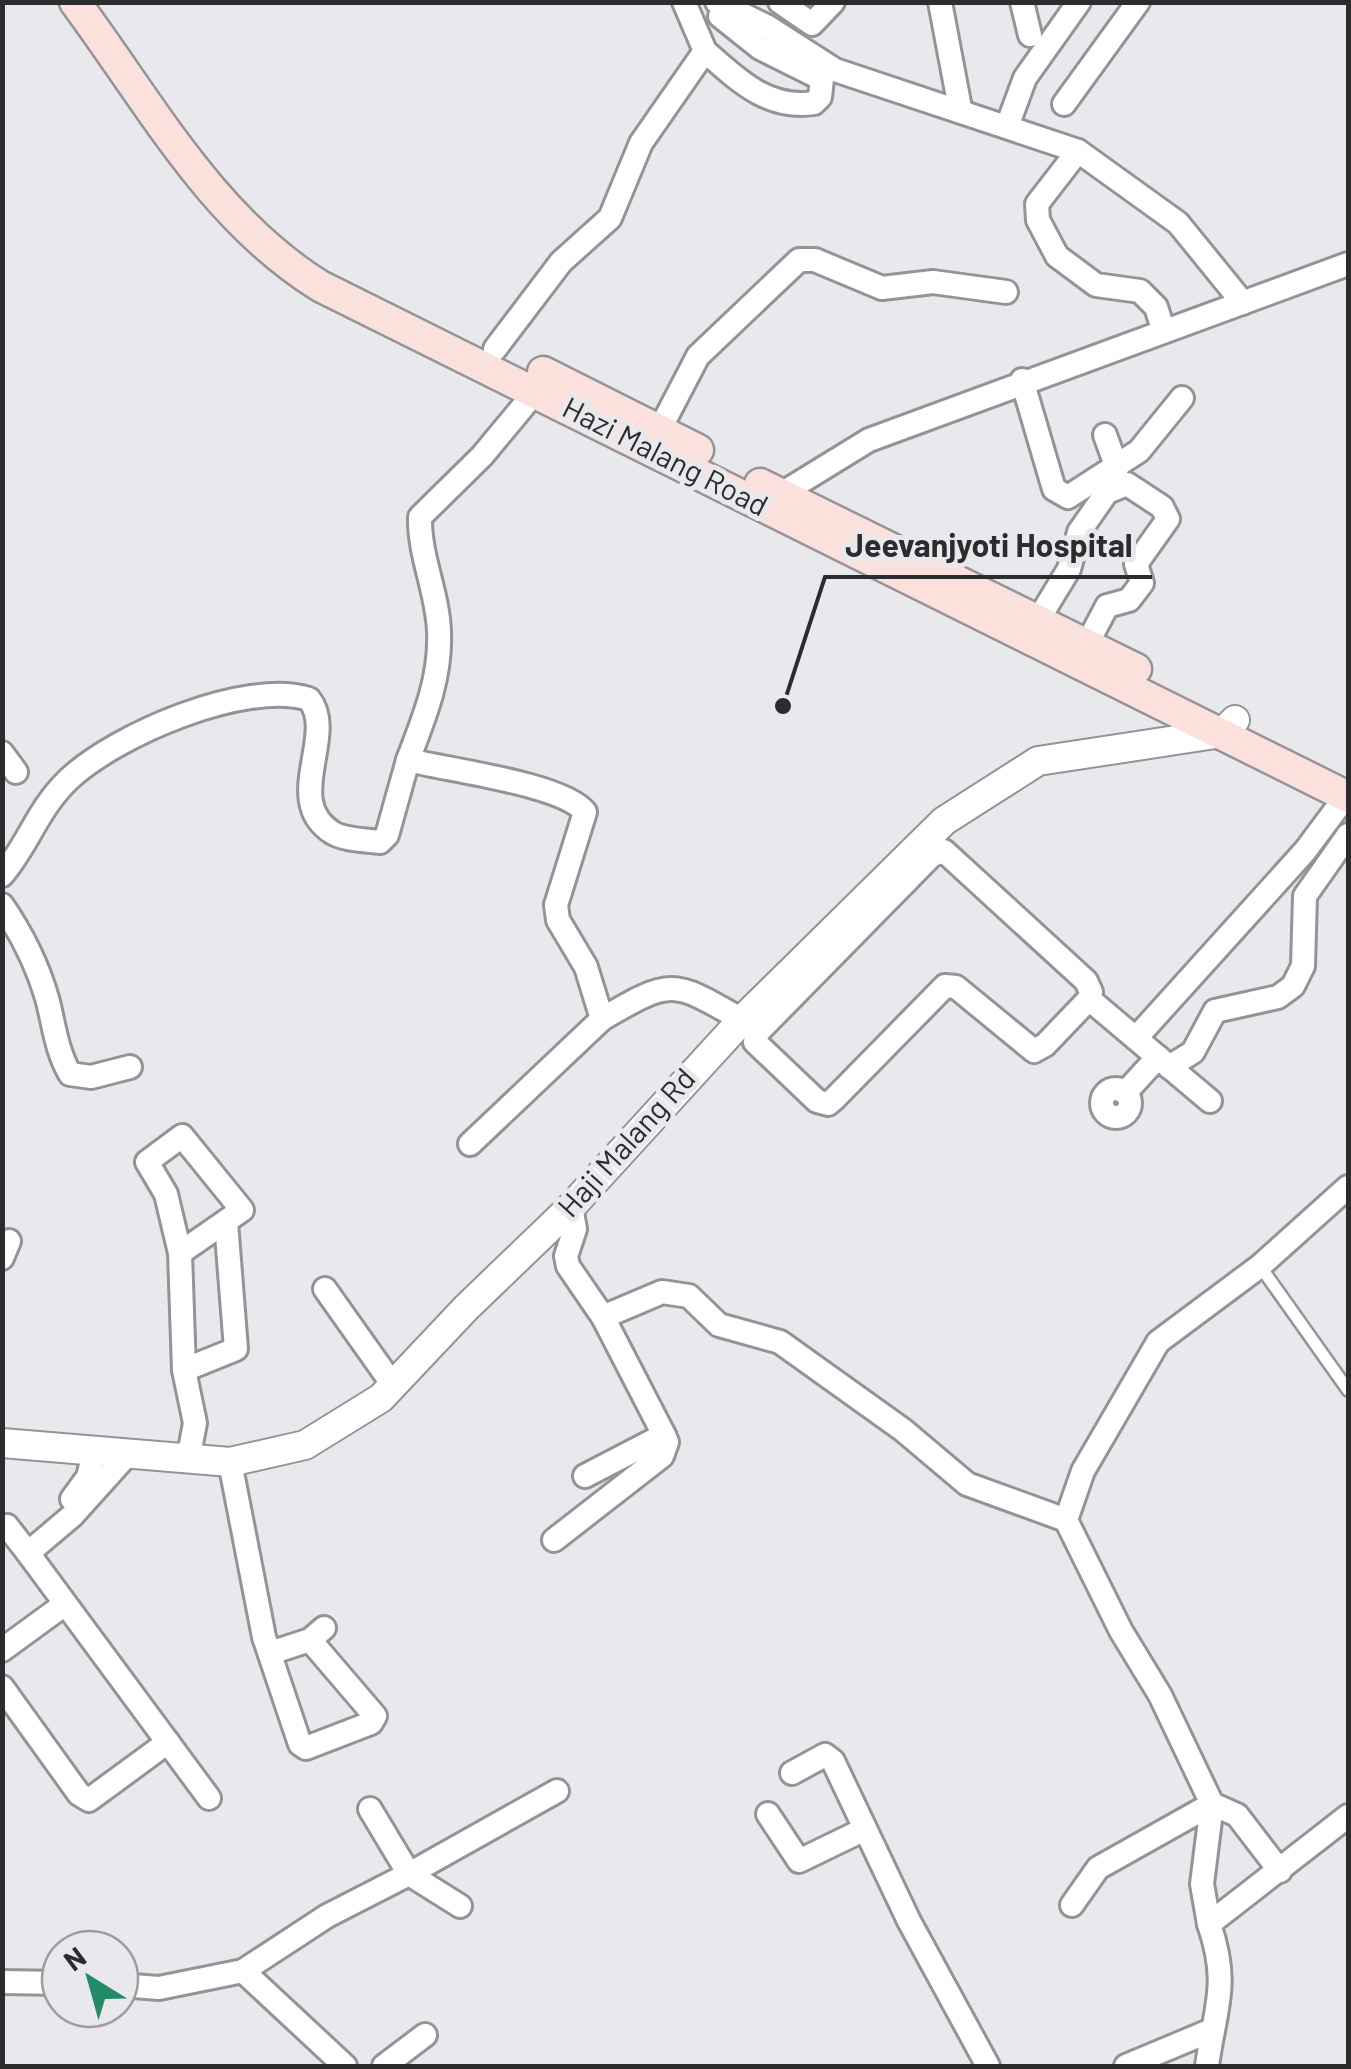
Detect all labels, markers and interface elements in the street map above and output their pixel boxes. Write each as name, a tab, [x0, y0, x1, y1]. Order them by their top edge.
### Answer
street label: Hazi Malang Road	[557, 388, 775, 522]
callout: Jeevanjyoti Hospital	[825, 515, 1152, 577]
text: Jeevanjyoti Hospital	[845, 525, 1133, 563]
street label: Haji Malang Rd	[549, 1060, 702, 1224]
north arrow	[40, 1929, 140, 2029]
text: N	[57, 1939, 92, 1977]

